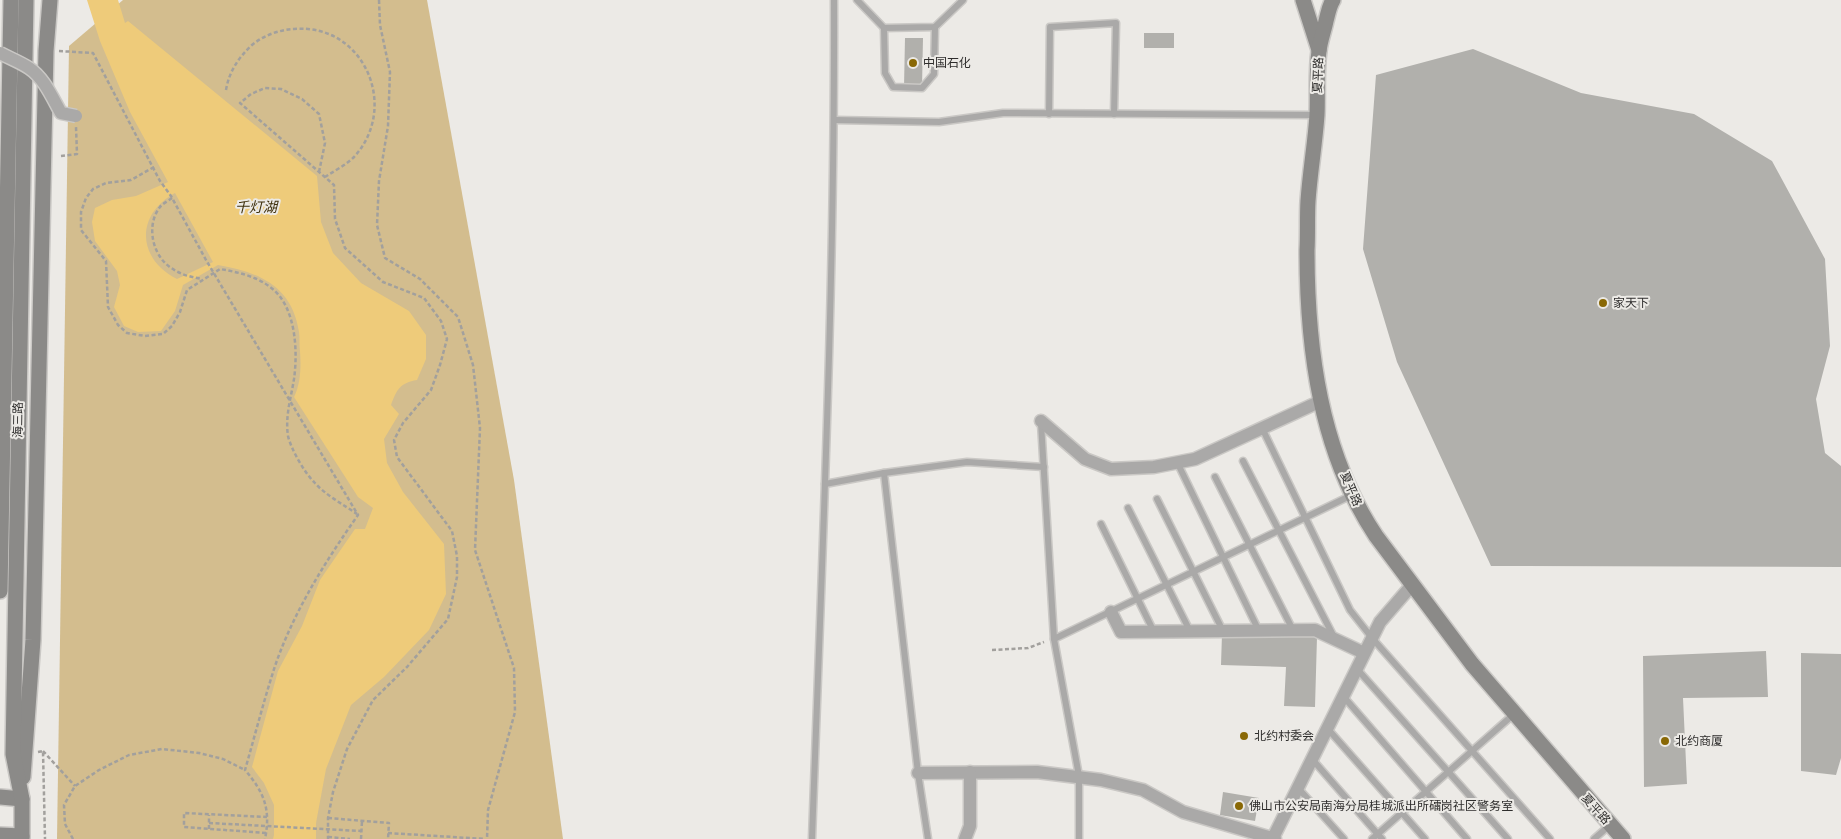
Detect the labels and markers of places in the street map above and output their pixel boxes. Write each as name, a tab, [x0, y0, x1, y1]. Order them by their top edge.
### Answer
place label: 中国石化	[923, 54, 971, 71]
marker: 中国石化	[907, 57, 919, 69]
place label: 家天下	[1613, 294, 1649, 311]
marker: 家天下	[1597, 297, 1609, 309]
place label: 北约村委会	[1254, 727, 1314, 744]
marker: 北约村委会	[1238, 730, 1250, 742]
place label: 北约商厦	[1675, 732, 1723, 749]
marker: 北约商厦	[1659, 735, 1671, 747]
place label: 佛山市公安局南海分局桂城派出所礌岗社区警务室	[1249, 797, 1513, 814]
marker: 佛山市公安局南海分局桂城派出所礌岗社区警务室	[1233, 800, 1245, 812]

